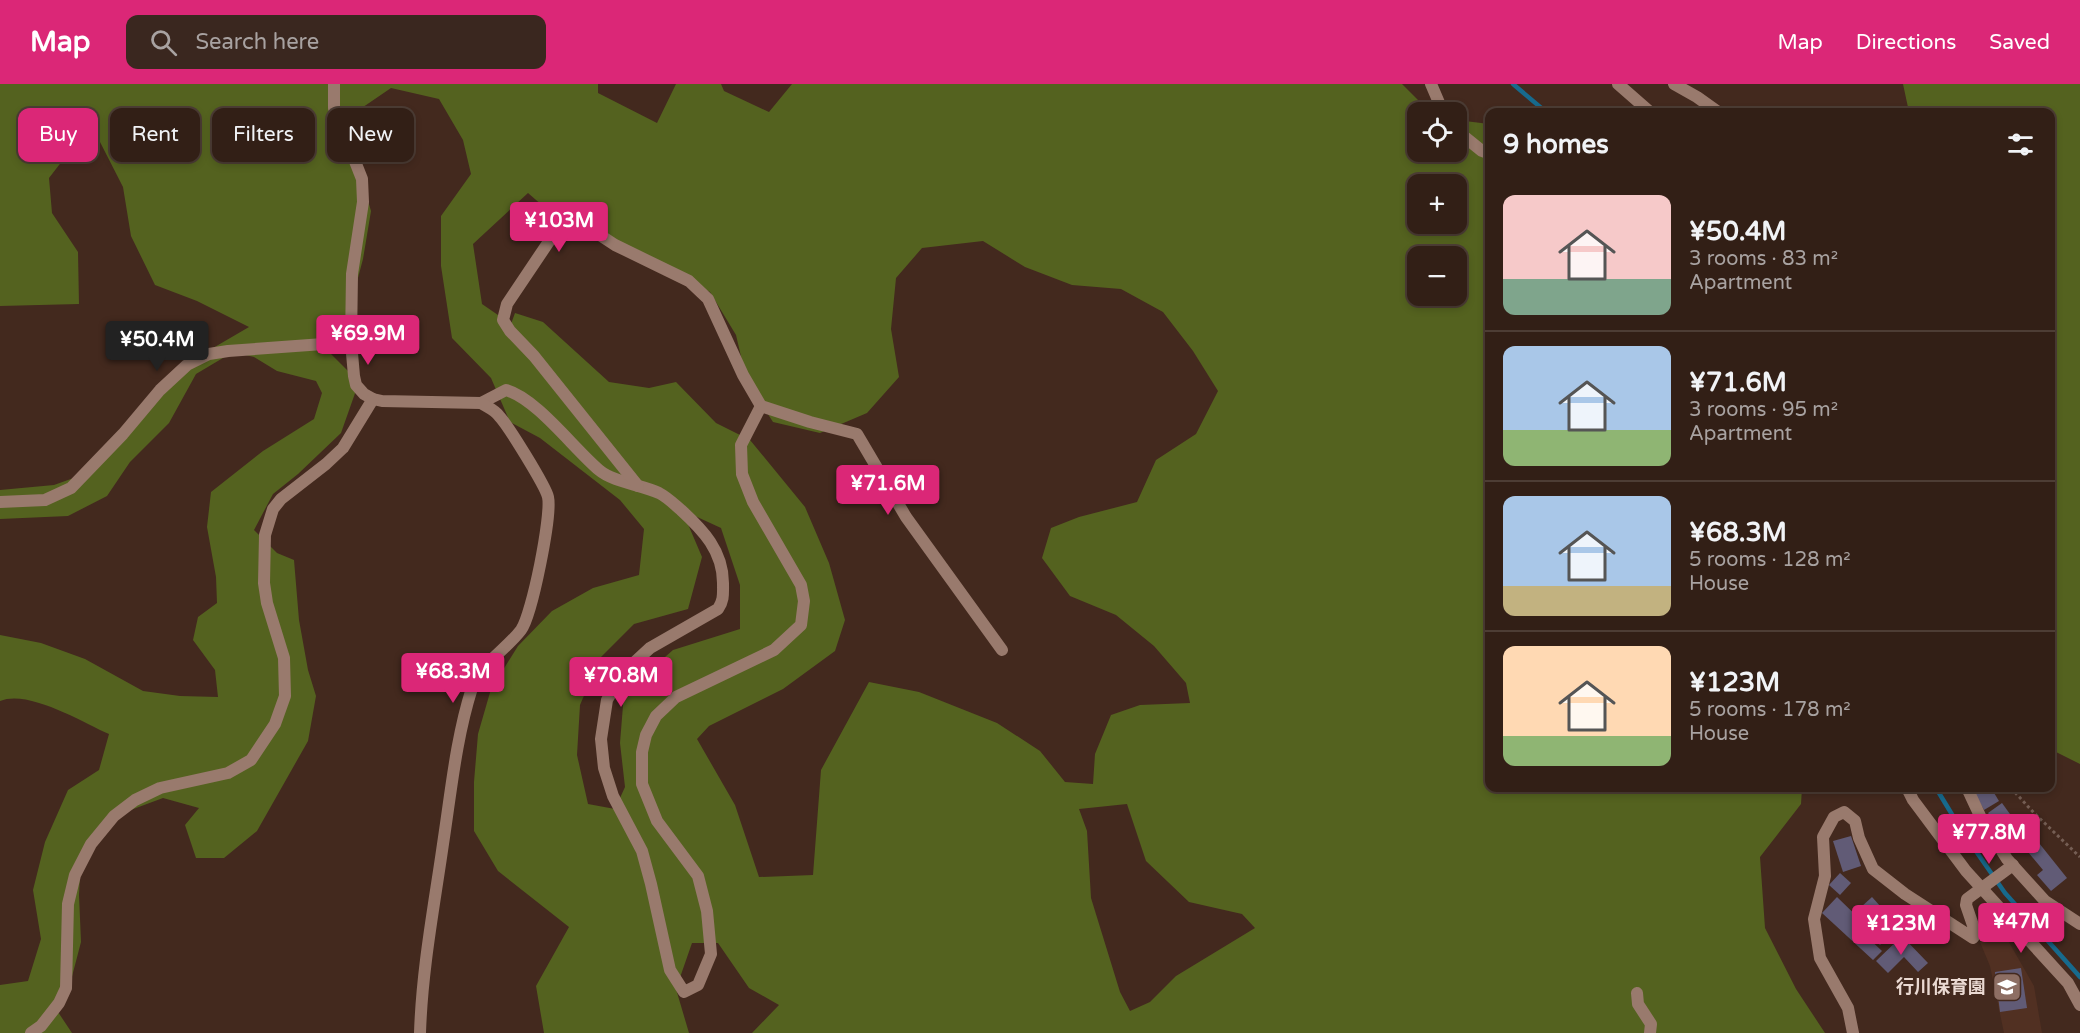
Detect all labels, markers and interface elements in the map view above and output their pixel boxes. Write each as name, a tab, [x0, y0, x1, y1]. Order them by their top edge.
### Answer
search box	[126, 15, 546, 69]
text: Map	[30, 25, 90, 59]
icon: search	[147, 26, 180, 59]
text: Search here	[195, 29, 319, 55]
text: Map	[1777, 30, 1823, 55]
text: Directions	[1856, 30, 1956, 55]
text: Saved	[1989, 30, 2050, 55]
map controls	[1407, 102, 1467, 306]
button: locate	[1407, 102, 1467, 162]
chip: Buy	[18, 108, 98, 162]
chip: Rent	[110, 108, 200, 162]
chip: Filters	[212, 108, 315, 162]
chip: New	[327, 108, 414, 162]
icon: filters	[2004, 128, 2037, 161]
text: 9 homes	[1503, 129, 1609, 160]
button: +	[1407, 174, 1467, 234]
pin: ¥103M	[517, 202, 601, 253]
text: ¥103M	[524, 209, 594, 233]
text: ¥50.4M	[1689, 216, 1786, 247]
icon: home	[1551, 219, 1623, 291]
button: −	[1407, 246, 1467, 306]
text: 3 rooms · 83 m²	[1689, 247, 1838, 271]
text: Apartment	[1689, 271, 1792, 295]
pin: ¥69.9M	[319, 315, 417, 366]
pin: ¥50.4M	[108, 321, 206, 372]
text: ¥69.9M	[330, 322, 406, 346]
text: ¥50.4M	[120, 328, 194, 352]
text: ¥71.6M	[1689, 367, 1787, 398]
icon: home	[1551, 370, 1623, 442]
text: 3 rooms · 95 m²	[1689, 398, 1838, 422]
text: Apartment	[1689, 422, 1792, 446]
pin: ¥71.6M	[839, 465, 937, 516]
text: ¥71.6M	[850, 472, 926, 496]
text: ¥68.3M	[1689, 517, 1787, 548]
icon: home	[1551, 520, 1623, 592]
text: 5 rooms · 128 m²	[1689, 548, 1851, 572]
text: House	[1689, 572, 1749, 596]
pin: ¥68.3M	[404, 653, 502, 704]
pin: ¥70.8M	[572, 657, 670, 708]
text: ¥68.3M	[415, 660, 491, 684]
text: ¥70.8M	[583, 664, 659, 688]
text: ¥123M	[1689, 667, 1780, 698]
icon: home	[1551, 670, 1623, 742]
text: 5 rooms · 178 m²	[1689, 698, 1851, 722]
text: House	[1689, 722, 1749, 746]
pin: ¥77.8M	[1940, 814, 2038, 865]
text: ¥77.8M	[1952, 821, 2026, 845]
pin: ¥47M	[1985, 903, 2057, 954]
pin: ¥123M	[1859, 905, 1943, 956]
text: ¥47M	[1992, 910, 2050, 934]
text: ¥123M	[1866, 912, 1936, 936]
school or university icon: 行川保育園	[1991, 971, 2023, 1003]
place label: 行川保育園	[1896, 976, 1986, 998]

